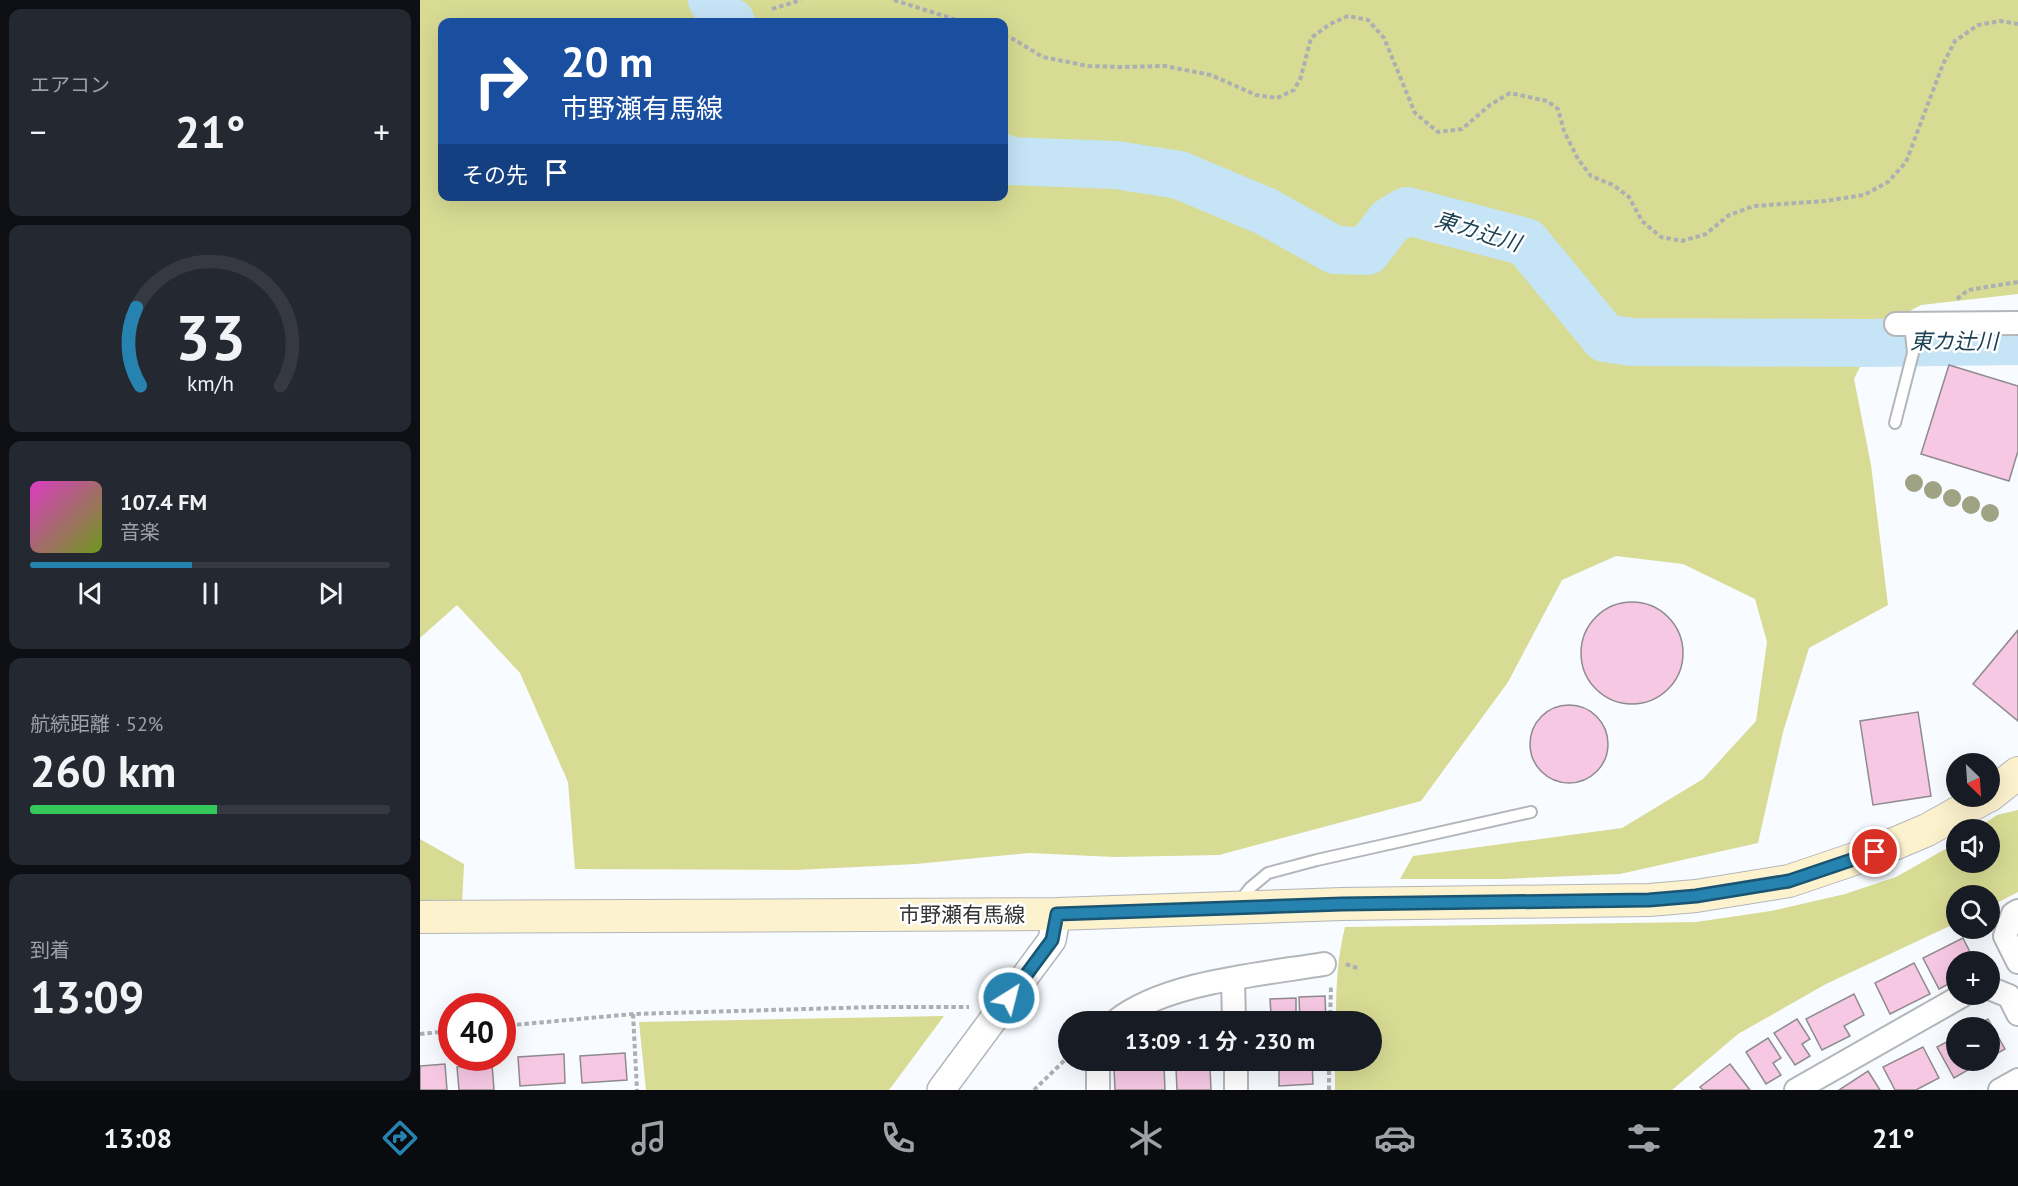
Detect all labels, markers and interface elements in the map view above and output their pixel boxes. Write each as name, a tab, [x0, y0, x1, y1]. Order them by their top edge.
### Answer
text: 20 m	[561, 34, 653, 89]
icon: right	[462, 42, 540, 120]
text: エアコン	[30, 72, 110, 98]
text: 市野瀬有馬線	[561, 91, 723, 125]
text: 21°	[175, 102, 245, 160]
text: −	[30, 110, 47, 153]
text: +	[373, 110, 390, 153]
icon: arrive	[540, 156, 573, 189]
text: その先	[462, 161, 528, 189]
water label: 東カ辻川	[1432, 205, 1526, 258]
text: 33	[175, 296, 245, 377]
water label: 東カ辻川	[1910, 327, 2000, 355]
text: km/h	[186, 369, 233, 397]
text: 107.4 FM	[120, 488, 207, 516]
text: 音楽	[120, 519, 160, 545]
icon: previous	[74, 577, 107, 610]
icon: pause	[194, 577, 227, 610]
icon: next	[314, 577, 347, 610]
text: 航続距離 · 52%	[30, 711, 163, 737]
text: 260 km	[30, 741, 176, 799]
north arrow	[1946, 753, 2000, 807]
map controls	[1946, 753, 2000, 1071]
button: sound	[1946, 819, 2000, 873]
pin	[1849, 826, 1900, 877]
icon: arrive	[1858, 835, 1891, 868]
button: search	[1946, 885, 2000, 939]
street label: 市野瀬有馬線	[899, 901, 1025, 928]
text: 到着	[30, 937, 70, 963]
button: +	[1946, 951, 2000, 1005]
position arrow	[977, 966, 1041, 1030]
text: 13:09	[30, 967, 144, 1025]
speed limit sign: 40	[438, 993, 516, 1071]
button: −	[1946, 1017, 2000, 1071]
text: 13:09 · 1 分 · 230 m	[1125, 1027, 1315, 1055]
icon: directions	[379, 1117, 421, 1159]
icon: music	[628, 1117, 670, 1159]
icon: phone	[877, 1117, 919, 1159]
icon: climate	[1125, 1117, 1167, 1159]
icon: car	[1374, 1117, 1416, 1159]
icon: filters	[1623, 1117, 1665, 1159]
text: 13:08	[103, 1121, 172, 1155]
text: 21°	[1872, 1121, 1914, 1155]

